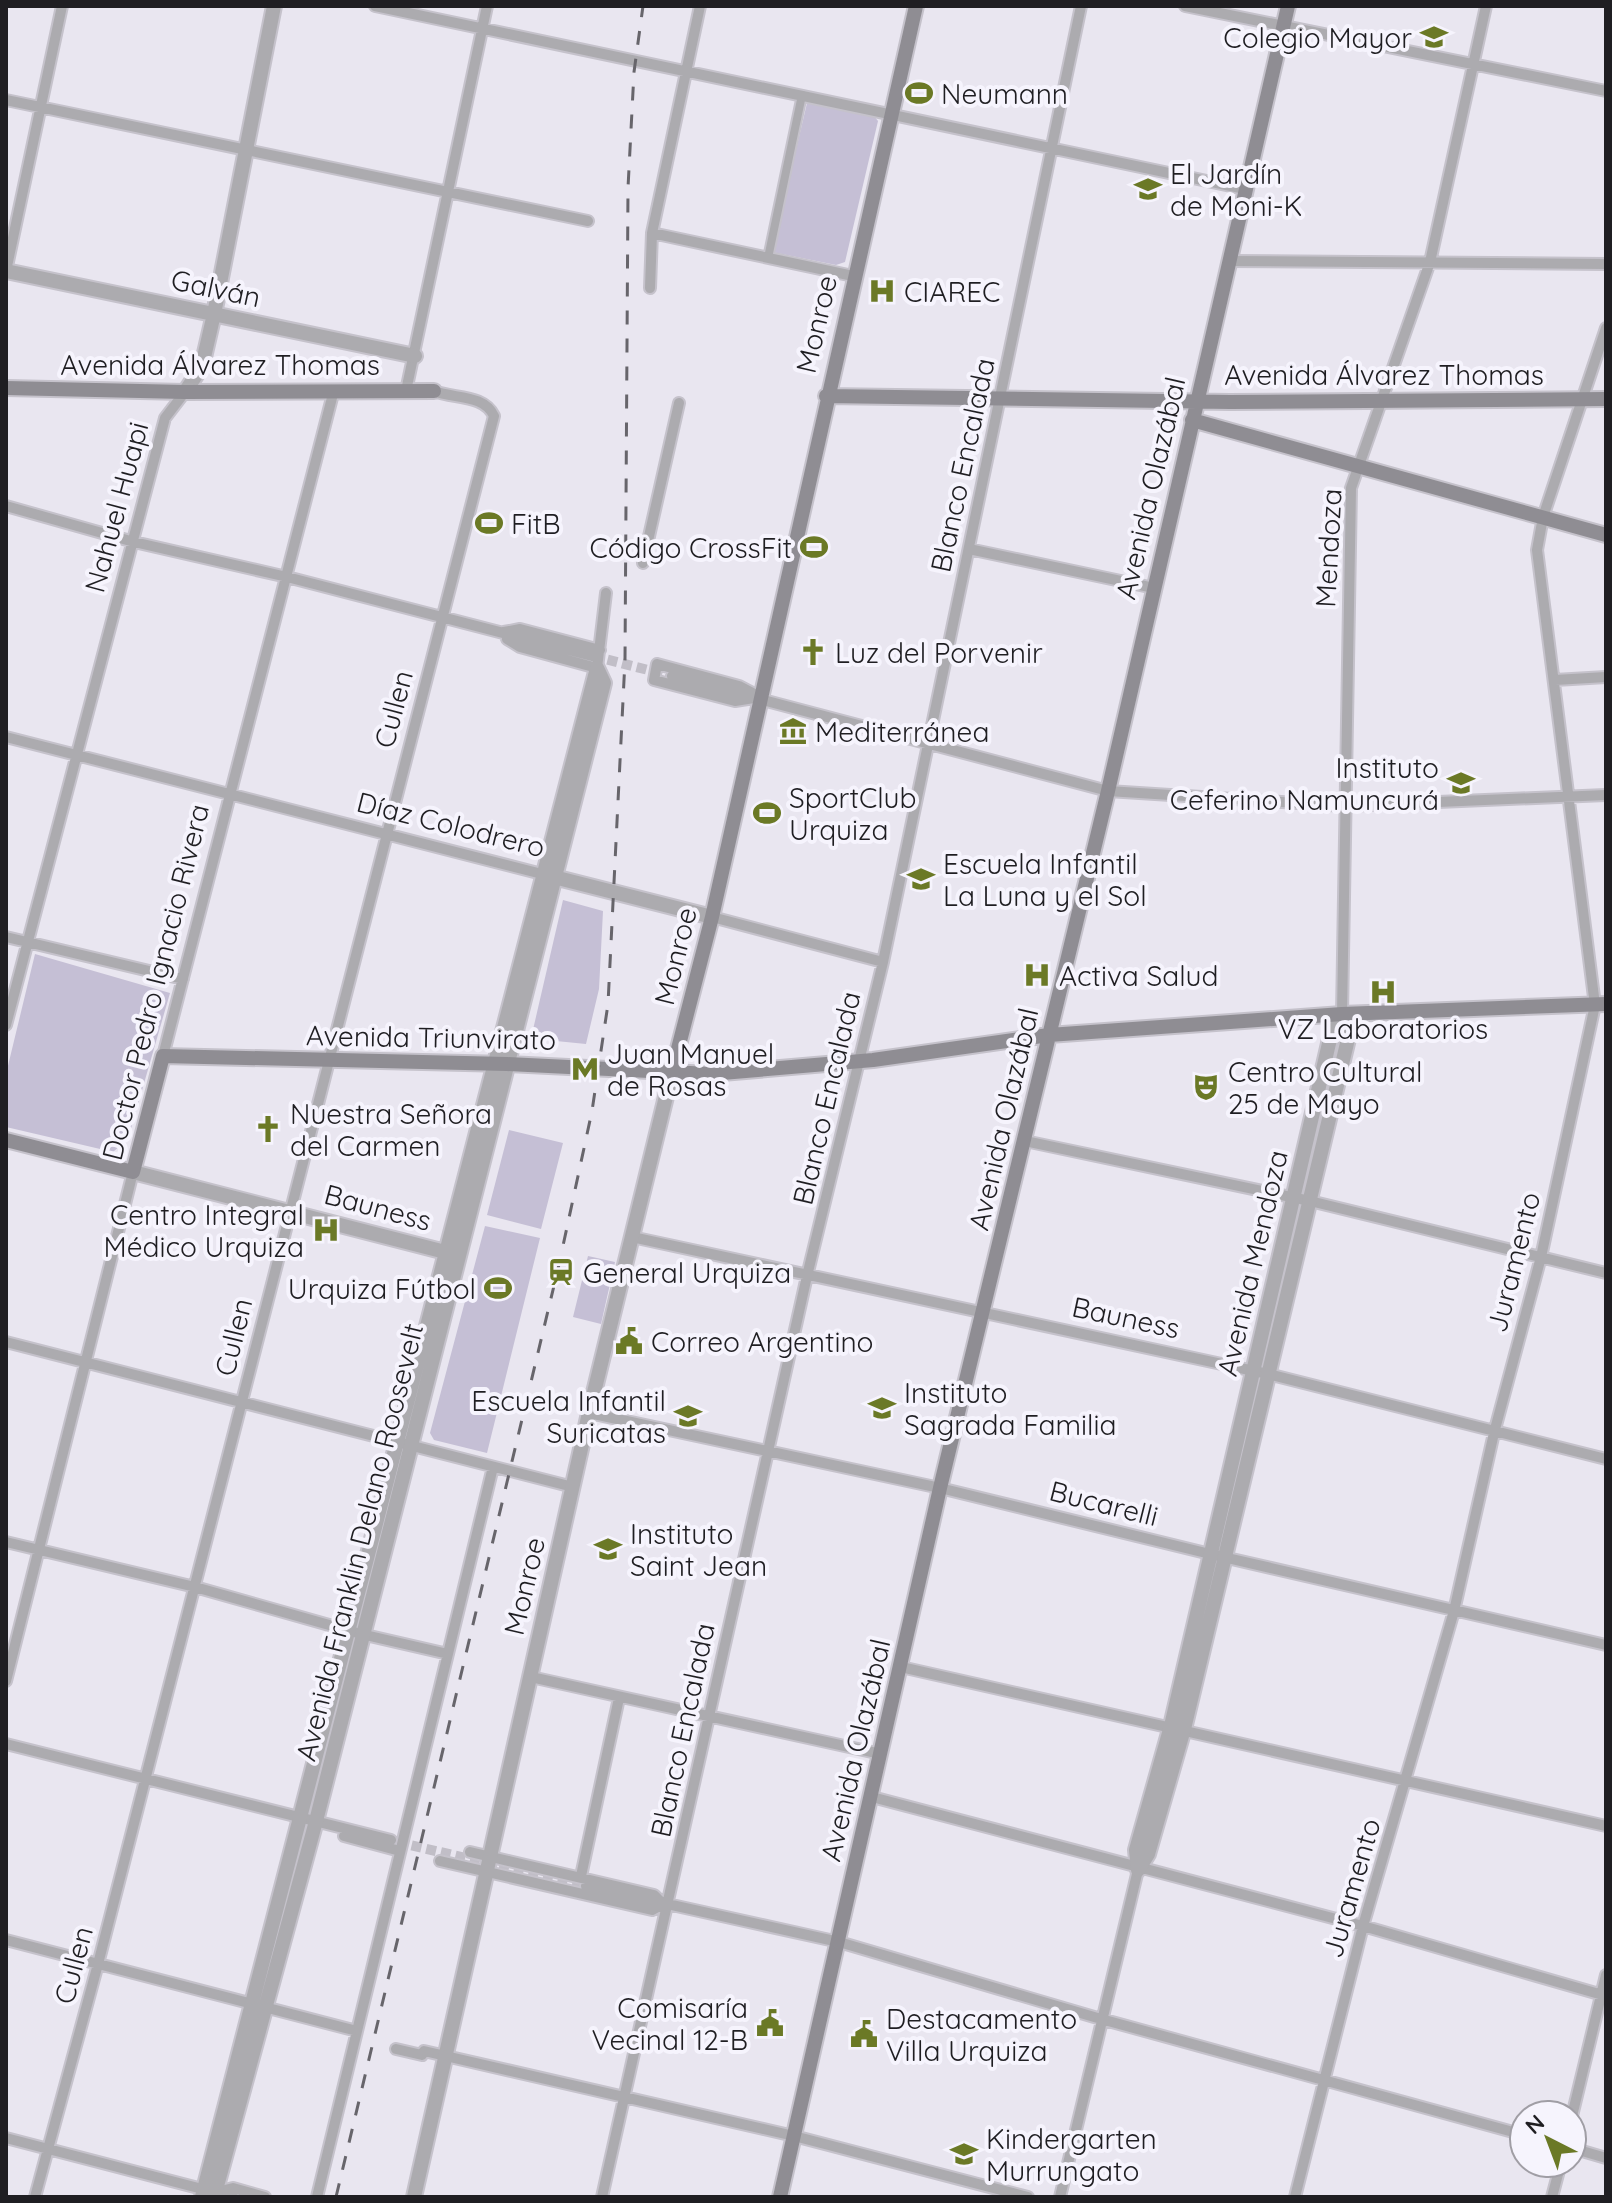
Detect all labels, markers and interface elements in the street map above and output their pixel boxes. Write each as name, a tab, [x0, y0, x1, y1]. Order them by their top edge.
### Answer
place label: Colegio Mayor	[1223, 20, 1412, 55]
school or university icon: Colegio Mayor	[1419, 22, 1449, 52]
place label: Neumann	[941, 76, 1068, 111]
sports icon: Neumann	[904, 78, 934, 108]
place label: El Jardín de Moni-K	[1170, 156, 1303, 223]
school or university icon: El Jardín de Moni-K	[1133, 174, 1163, 204]
street label: Galván	[168, 261, 264, 315]
street label: Monroe	[788, 272, 844, 376]
place label: CIAREC	[904, 274, 1000, 309]
hospital icon: CIAREC	[867, 276, 897, 306]
street label: Avenida Álvarez Thomas	[60, 347, 380, 382]
street label: Blanco Encalada	[922, 355, 1002, 575]
street label: Avenida Álvarez Thomas	[1224, 357, 1544, 392]
street label: Avenida Olazábal	[1107, 373, 1193, 603]
street label: Nahuel Huapi	[76, 418, 156, 596]
street label: Mendoza	[1307, 488, 1349, 608]
place label: FitB	[511, 506, 561, 541]
sports icon: FitB	[474, 508, 504, 538]
place label: Código CrossFit	[589, 530, 792, 565]
sports icon: Código CrossFit	[799, 532, 829, 562]
place label: Luz del Porvenir	[835, 635, 1043, 670]
church icon: Luz del Porvenir	[798, 637, 828, 667]
street label: Cullen	[366, 666, 420, 752]
place label: Mediterránea	[815, 714, 989, 749]
museum icon: Mediterránea	[778, 716, 808, 746]
place label: Instituto Ceferino Namuncurá	[1170, 750, 1439, 817]
school or university icon: Instituto Ceferino Namuncurá	[1446, 768, 1476, 798]
place label: SportClub Urquiza	[789, 780, 916, 847]
street label: Díaz Colodrero	[353, 784, 549, 864]
sports icon: SportClub Urquiza	[752, 798, 782, 828]
street label: Doctor Pedro Ignacio Rivera	[94, 800, 216, 1164]
place label: Escuela Infantil La Luna y el Sol	[943, 846, 1147, 913]
school or university icon: Escuela Infantil La Luna y el Sol	[906, 864, 936, 894]
street label: Monroe	[646, 904, 704, 1008]
place label: Activa Salud	[1059, 958, 1218, 993]
hospital icon: Activa Salud	[1022, 960, 1052, 990]
hospital icon: VZ Laboratorios	[1368, 977, 1398, 1007]
street label: Blanco Encalada	[784, 988, 868, 1208]
street label: Avenida Olazábal	[960, 1004, 1046, 1234]
place label: VZ Laboratorios	[1278, 1011, 1488, 1046]
street label: Avenida Triunvirato	[306, 1017, 556, 1057]
place label: Juan Manuel de Rosas	[607, 1036, 774, 1103]
metro station icon: Juan Manuel de Rosas	[570, 1054, 600, 1084]
place label: Centro Cultural 25 de Mayo	[1228, 1054, 1422, 1121]
theatre icon: Centro Cultural 25 de Mayo	[1191, 1072, 1221, 1102]
place label: Nuestra Señora del Carmen	[290, 1096, 492, 1163]
church icon: Nuestra Señora del Carmen	[253, 1114, 283, 1144]
street label: Avenida Mendoza	[1209, 1147, 1295, 1379]
street label: Bauness	[321, 1176, 435, 1238]
street label: Juramento	[1479, 1188, 1547, 1336]
place label: Centro Integral Médico Urquiza	[104, 1197, 304, 1264]
hospital icon: Centro Integral Médico Urquiza	[311, 1215, 341, 1245]
place label: General Urquiza	[583, 1255, 791, 1290]
station icon: General Urquiza	[546, 1257, 576, 1287]
place label: Urquiza Fútbol	[288, 1271, 476, 1306]
sports icon: Urquiza Fútbol	[483, 1273, 513, 1303]
street label: Bauness	[1069, 1289, 1183, 1345]
street label: Cullen	[206, 1295, 260, 1379]
street label: Avenida Franklin Delano Roosevelt	[288, 1320, 430, 1764]
place label: Correo Argentino	[651, 1324, 874, 1359]
public building icon: Correo Argentino	[614, 1326, 644, 1356]
place label: Instituto Sagrada Familia	[904, 1375, 1116, 1442]
place label: Escuela Infantil Suricatas	[471, 1383, 666, 1450]
school or university icon: Instituto Sagrada Familia	[867, 1393, 897, 1423]
school or university icon: Escuela Infantil Suricatas	[673, 1401, 703, 1431]
street label: Bucarelli	[1046, 1473, 1162, 1533]
place label: Instituto Saint Jean	[630, 1516, 767, 1583]
street label: Monroe	[496, 1534, 552, 1638]
school or university icon: Instituto Saint Jean	[593, 1534, 623, 1564]
street label: Blanco Encalada	[642, 1620, 722, 1840]
street label: Avenida Olazábal	[812, 1635, 898, 1865]
street label: Juramento	[1314, 1814, 1388, 1962]
street label: Cullen	[46, 1922, 100, 2008]
place label: Comisaría Vecinal 12-B	[591, 1990, 748, 2057]
place label: Destacamento Villa Urquiza	[886, 2001, 1077, 2068]
public building icon: Comisaría Vecinal 12-B	[755, 2008, 785, 2038]
public building icon: Destacamento Villa Urquiza	[849, 2019, 879, 2049]
north arrow	[1508, 2099, 1588, 2179]
text: N	[1519, 2108, 1550, 2140]
place label: Kindergarten Murrungato	[986, 2121, 1157, 2188]
school or university icon: Kindergarten Murrungato	[949, 2139, 979, 2169]

